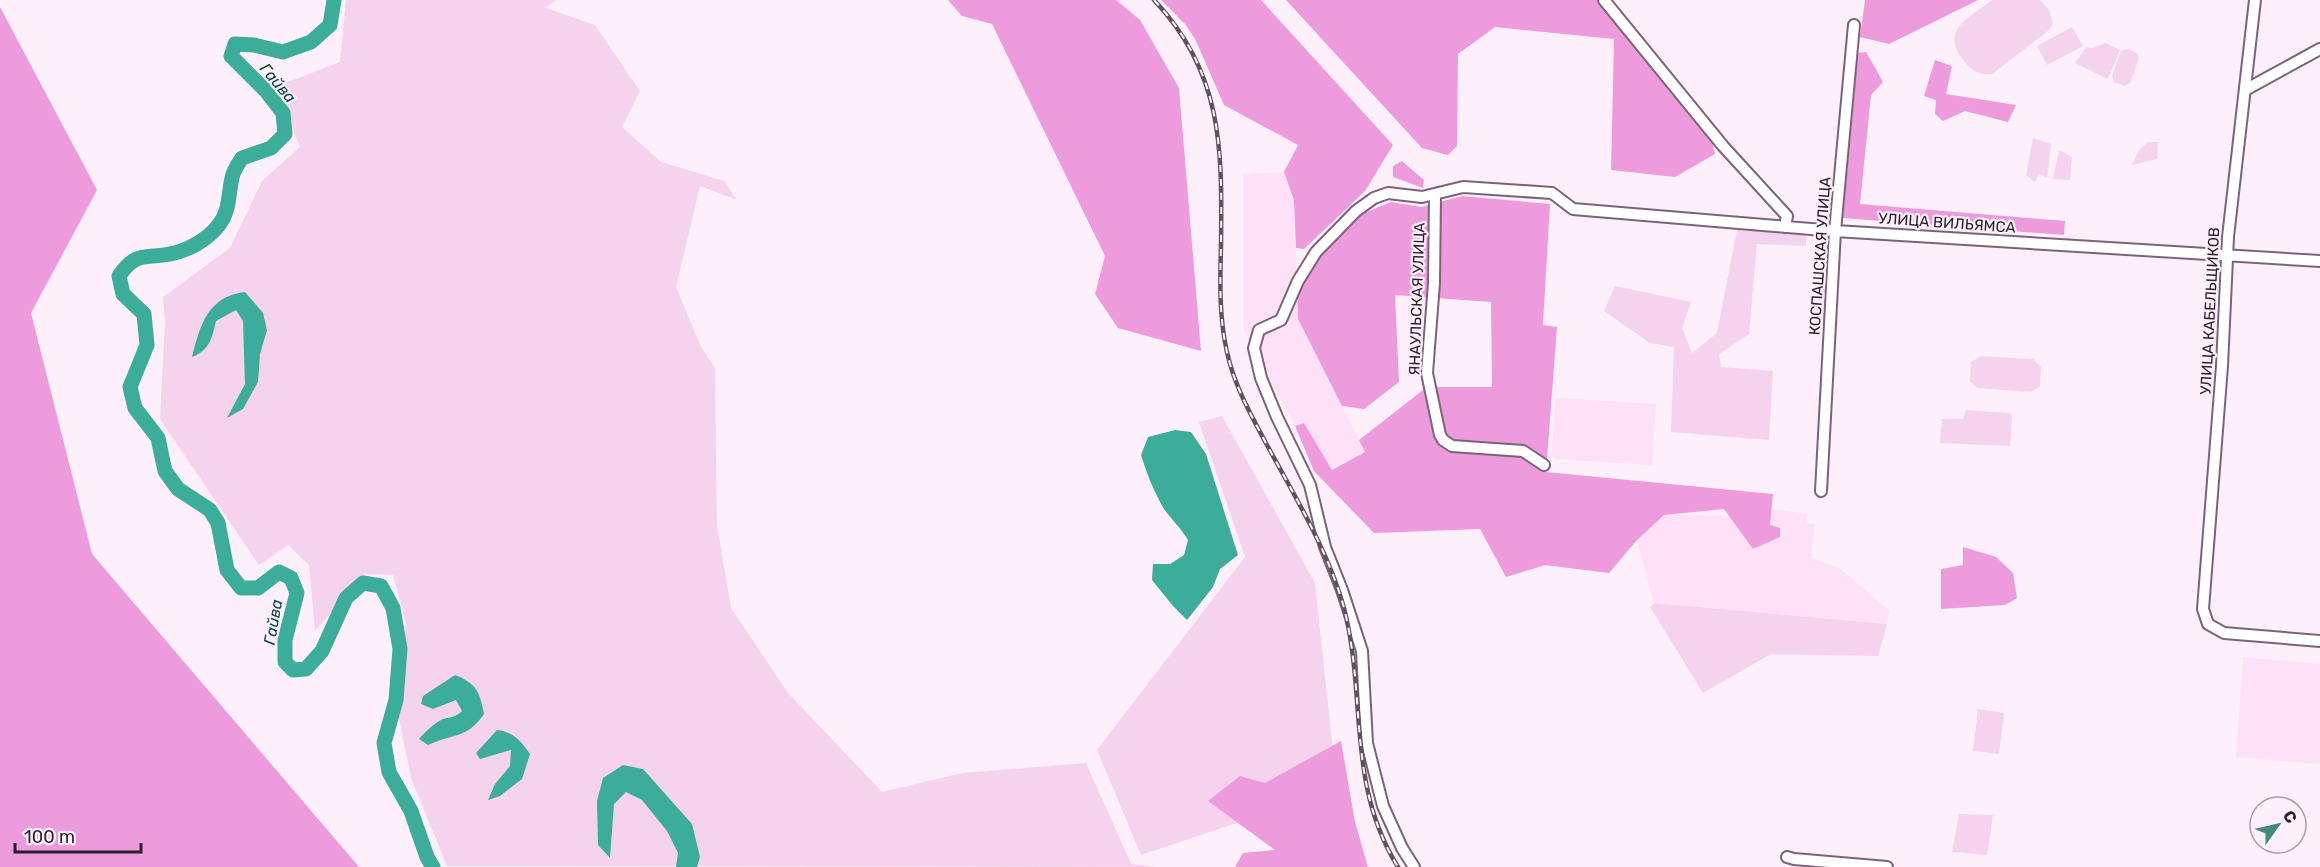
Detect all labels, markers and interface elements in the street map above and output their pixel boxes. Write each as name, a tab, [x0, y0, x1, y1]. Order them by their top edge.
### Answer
water label: Гайва	[256, 59, 300, 107]
street label: КОСПАШСКАЯ УЛИЦА	[1805, 176, 1835, 336]
street label: УЛИЦА ВИЛЬЯМСА	[1878, 209, 2016, 237]
street label: ЯНАУЛЬСКАЯ УЛИЦА	[1405, 222, 1429, 376]
street label: УЛИЦА КАБЕЛЬЩИКОВ	[2197, 227, 2223, 395]
water label: Гайва	[260, 598, 286, 646]
north arrow	[2248, 795, 2308, 855]
text: С	[2279, 807, 2301, 827]
scale bar	[15, 816, 141, 854]
text: 100 m	[24, 826, 75, 848]

